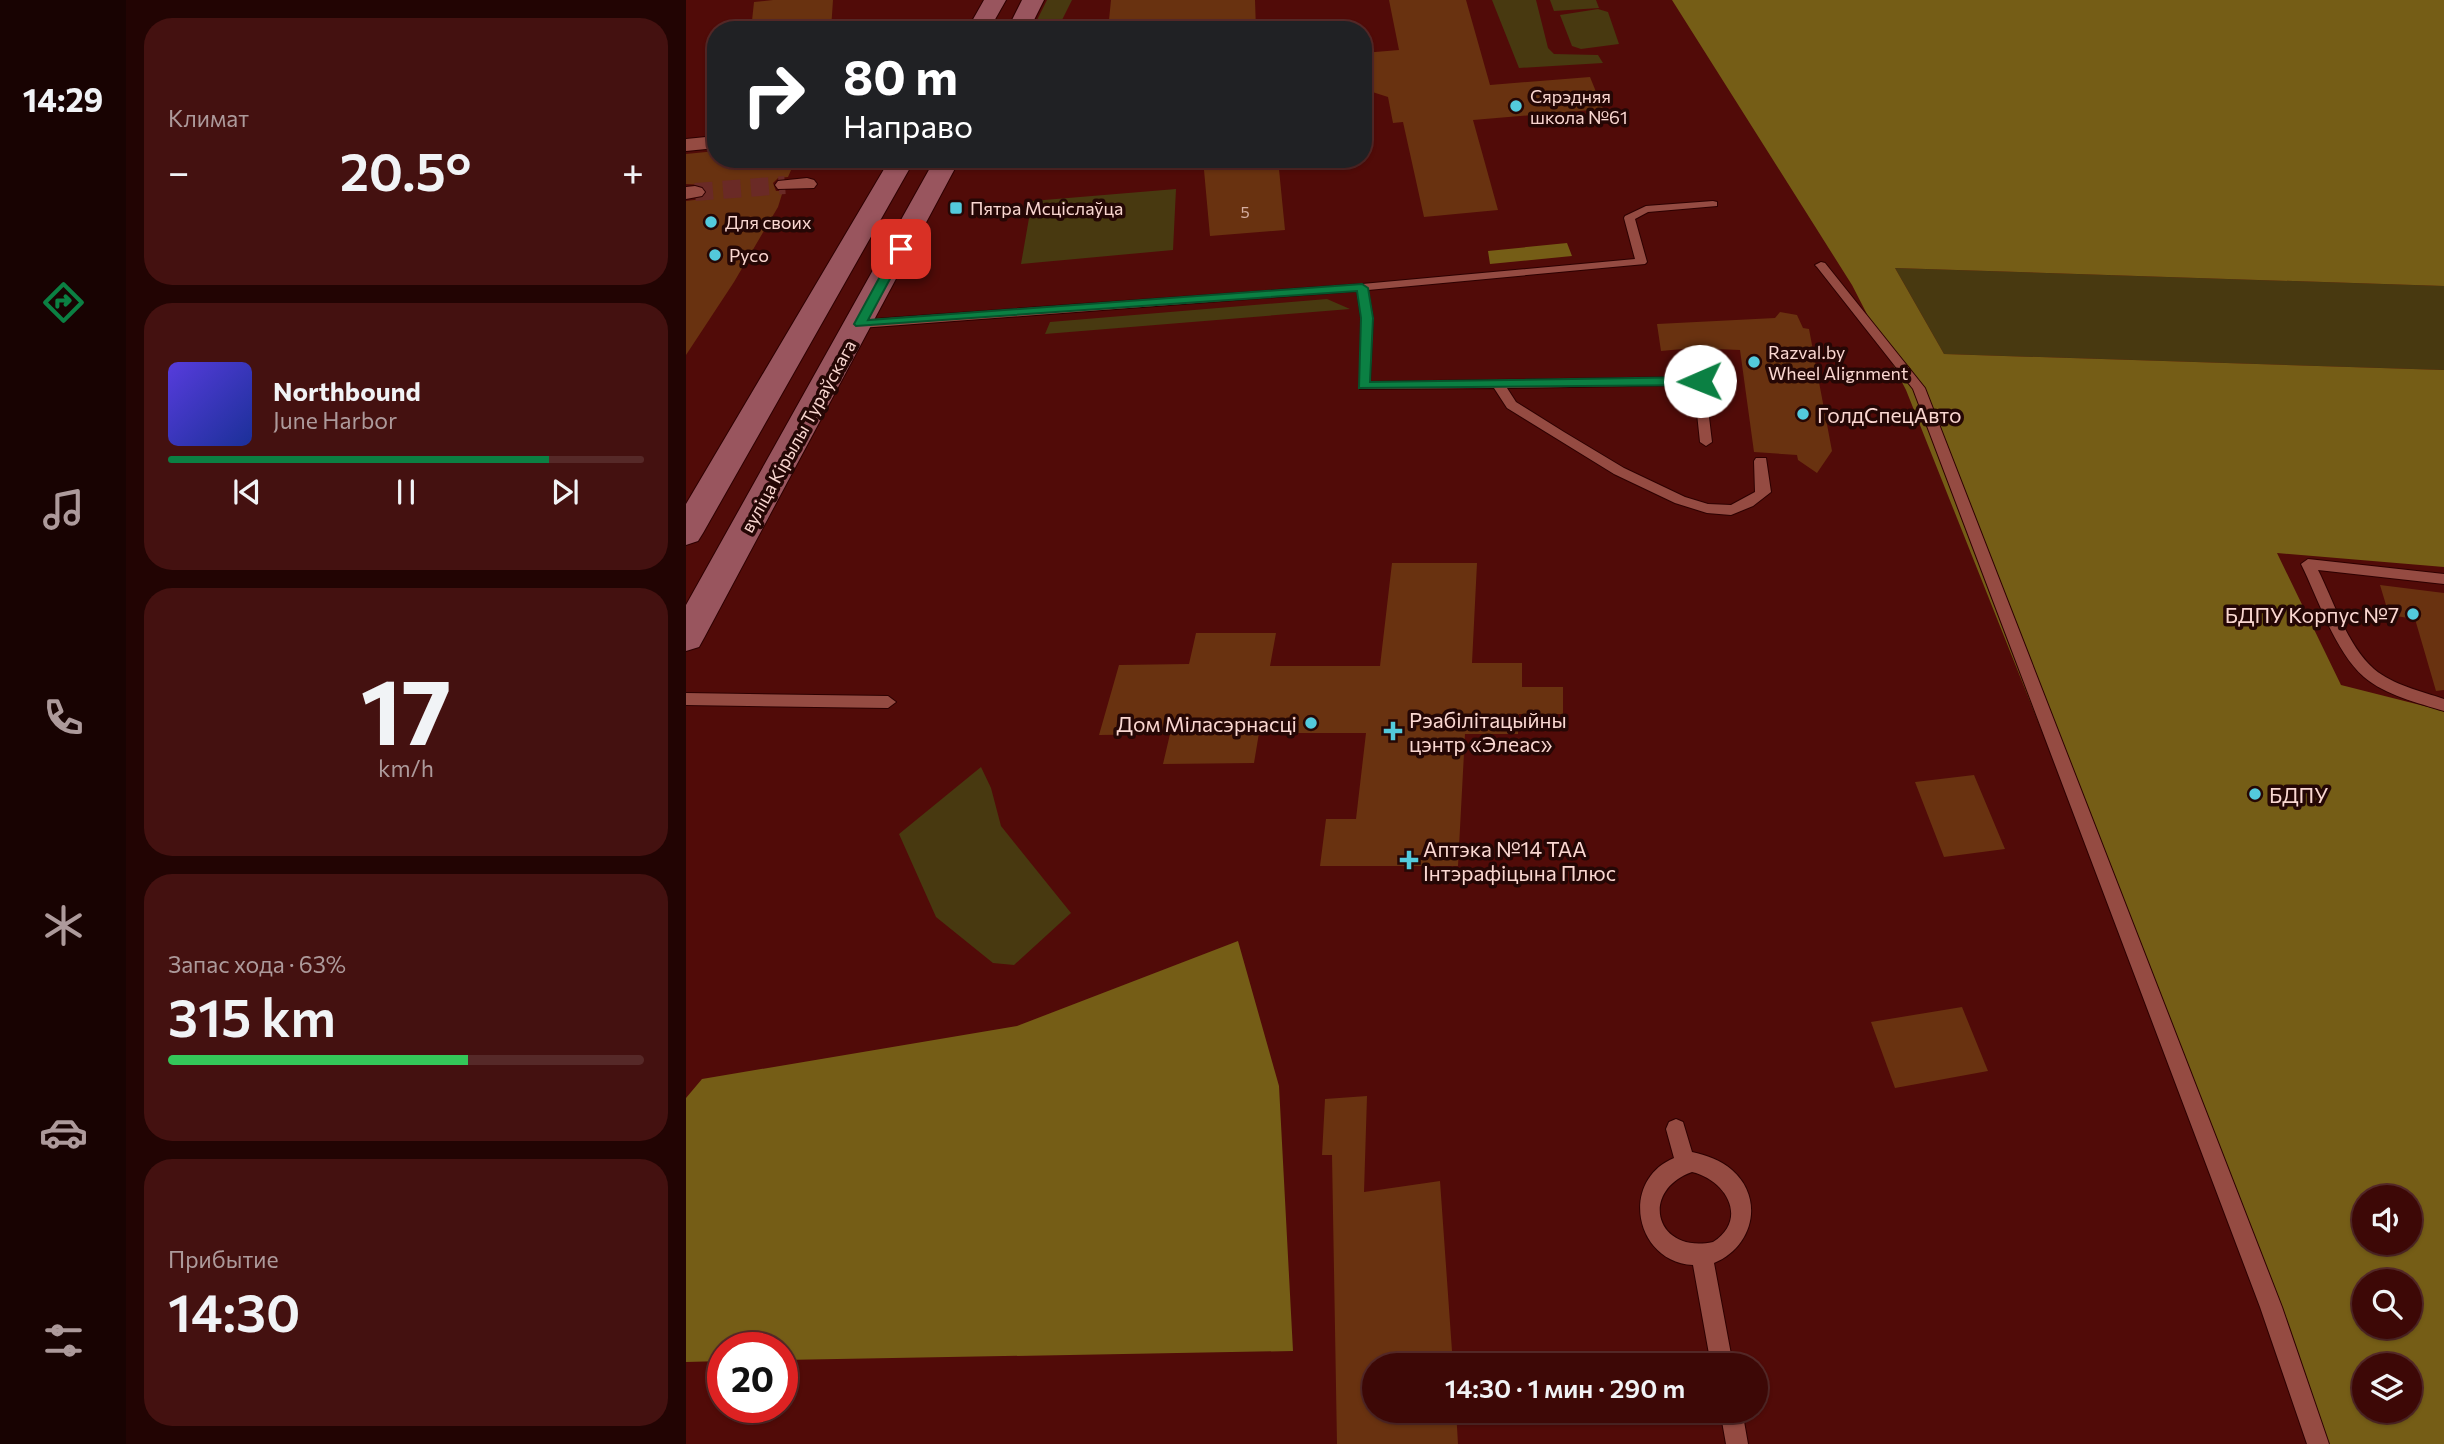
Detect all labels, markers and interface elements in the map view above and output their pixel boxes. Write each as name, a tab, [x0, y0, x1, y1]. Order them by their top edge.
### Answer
text: 80 m	[843, 45, 958, 105]
icon: right	[728, 49, 819, 140]
text: 14:29	[23, 79, 103, 119]
place label: Сярэдняя школа №61	[1530, 85, 1628, 128]
marker: Сярэдняя школа №61	[1508, 98, 1524, 114]
text: Климат	[168, 104, 249, 132]
text: Направо	[843, 105, 973, 145]
text: 20.5°	[340, 138, 471, 202]
text: −	[168, 147, 190, 194]
text: +	[622, 147, 644, 194]
place label: Пятра Мсціслаўца	[970, 197, 1123, 219]
marker: Пятра Мсціслаўца	[948, 200, 964, 216]
house number: 5	[1240, 202, 1250, 221]
place label: Для своих	[725, 211, 812, 233]
marker: Для своих	[703, 214, 719, 230]
pin	[871, 219, 931, 279]
icon: arrive	[882, 230, 920, 268]
place label: Русо	[729, 244, 769, 266]
marker: Русо	[707, 247, 723, 263]
icon: directions	[39, 278, 88, 327]
street label: вуліца Кірылы Тураўскага	[736, 336, 860, 536]
place label: Razval.by Wheel Alignment	[1768, 341, 1908, 384]
position arrow	[1663, 344, 1737, 418]
marker: Razval.by Wheel Alignment	[1746, 354, 1762, 370]
text: Northbound	[273, 375, 421, 406]
place label: ГолдСпецАвто	[1817, 402, 1962, 427]
text: June Harbor	[273, 406, 397, 434]
marker: ГолдСпецАвто	[1795, 406, 1811, 422]
icon: previous	[228, 473, 266, 511]
icon: pause	[387, 473, 425, 511]
icon: next	[546, 473, 584, 511]
icon: music	[39, 485, 88, 534]
place label: БДПУ Корпус №7	[2225, 602, 2399, 627]
marker: БДПУ Корпус №7	[2405, 606, 2421, 622]
text: 17	[360, 652, 452, 764]
icon: phone	[39, 693, 88, 742]
place label: Рэабілітацыйны цэнтр «Элеас»	[1409, 707, 1567, 756]
place label: Дом Міласэрнасці	[1117, 711, 1297, 736]
marker: Дом Міласэрнасці	[1303, 715, 1319, 731]
marker: Рэабілітацыйны цэнтр «Элеас»	[1383, 721, 1403, 741]
text: km/h	[378, 754, 434, 782]
place label: БДПУ	[2269, 782, 2328, 807]
marker: БДПУ	[2247, 786, 2263, 802]
place label: Аптэка №14 ТАА Інтэрафіцына Плюс	[1423, 836, 1616, 885]
marker: Аптэка №14 ТАА Інтэрафіцына Плюс	[1401, 852, 1417, 868]
icon: climate	[39, 901, 88, 950]
text: Запас хода · 63%	[168, 950, 346, 978]
text: 315 km	[168, 984, 336, 1048]
icon: car	[39, 1108, 88, 1157]
map controls	[2352, 1185, 2422, 1423]
button: sound	[2352, 1185, 2422, 1255]
text: Прибытие	[168, 1245, 279, 1273]
button: search	[2352, 1269, 2422, 1339]
text: 14:30	[168, 1279, 300, 1343]
icon: filters	[39, 1316, 88, 1365]
speed limit sign: 20	[707, 1332, 798, 1423]
button: layers	[2352, 1353, 2422, 1423]
text: 14:30 · 1 мин · 290 m	[1445, 1372, 1685, 1403]

